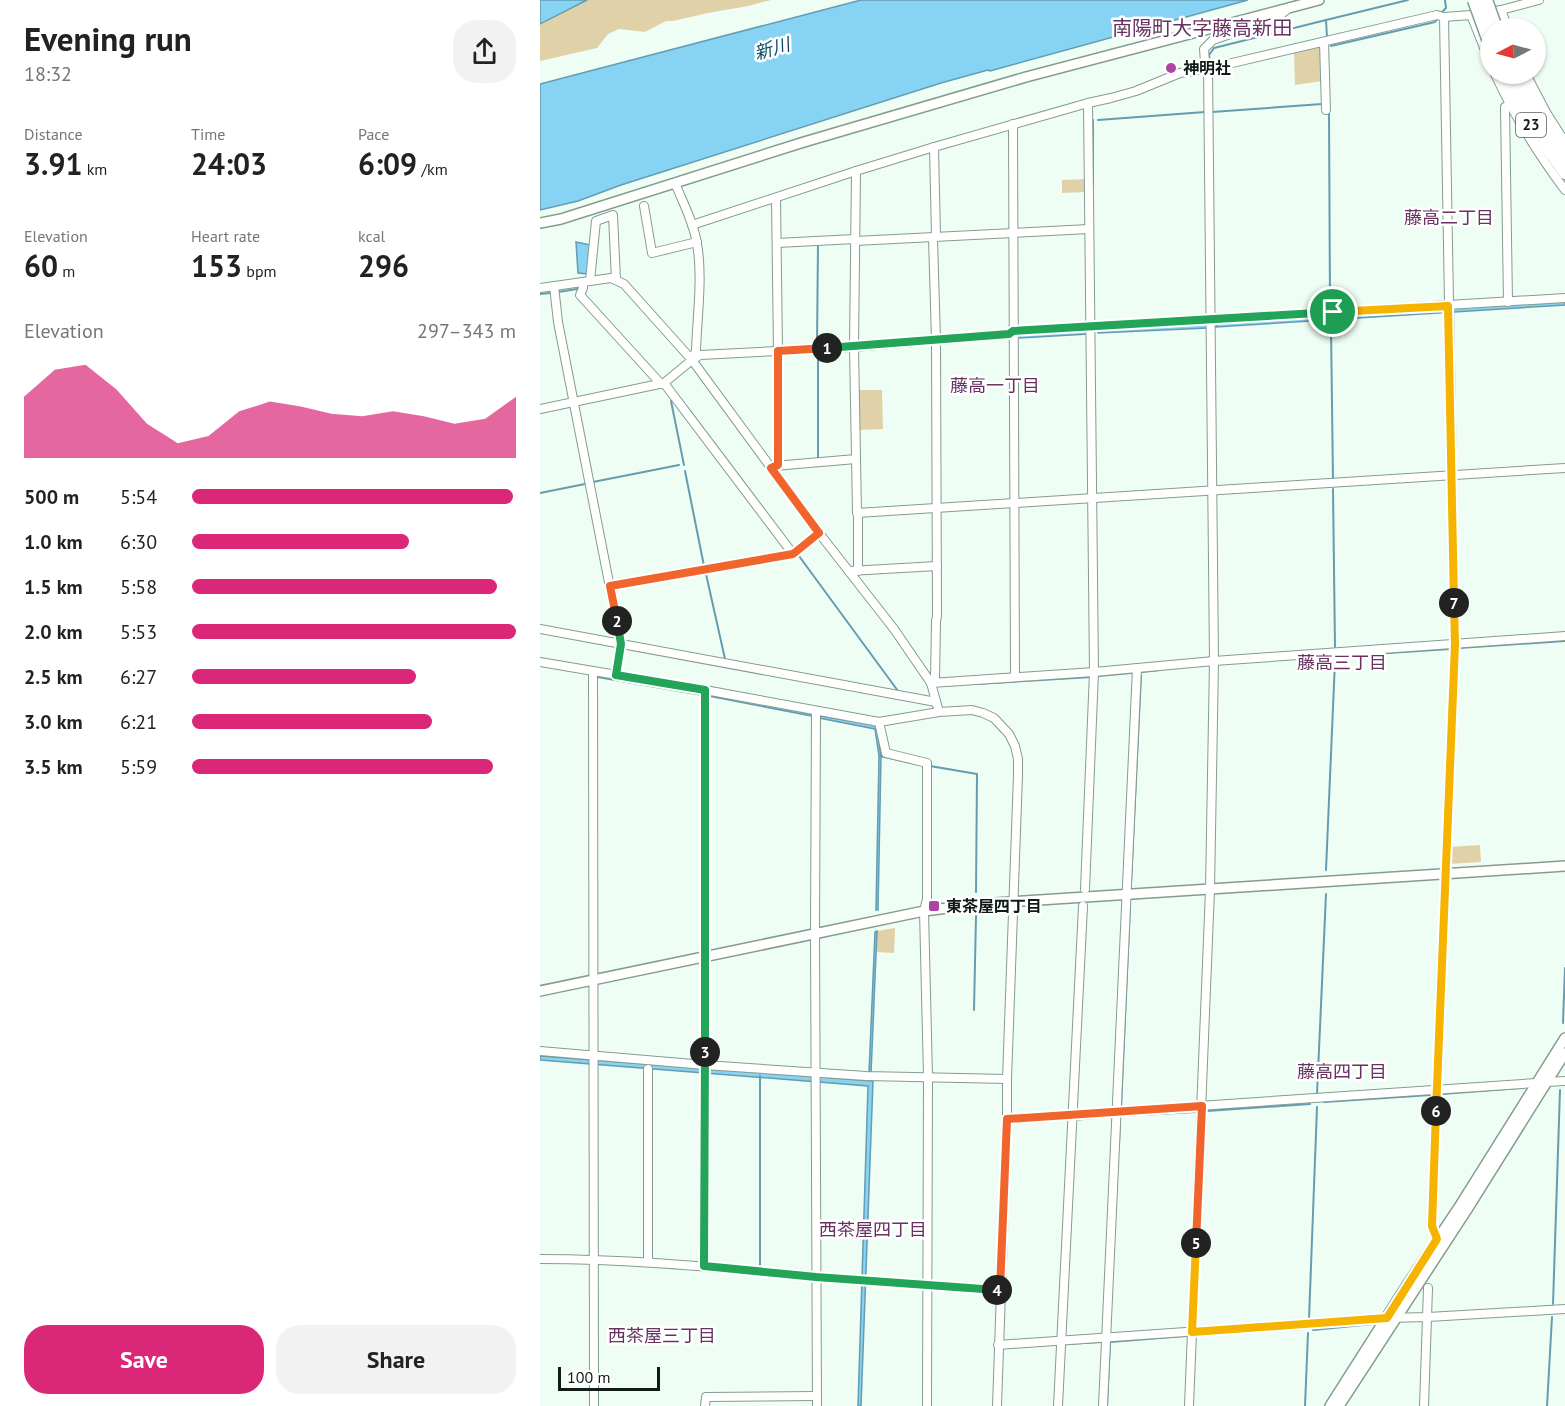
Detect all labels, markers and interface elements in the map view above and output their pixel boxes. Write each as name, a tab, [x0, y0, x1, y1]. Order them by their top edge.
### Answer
district label: 南陽町大字藤高新田	[1112, 15, 1292, 41]
text: Evening run	[24, 17, 192, 60]
north arrow	[1480, 18, 1546, 84]
map controls	[1480, 18, 1546, 84]
button: share	[453, 20, 516, 83]
water label: 新川	[751, 32, 794, 65]
place label: 神明社	[1183, 58, 1231, 78]
text: 18:32	[24, 61, 72, 87]
marker: 神明社	[1164, 61, 1178, 75]
road number: 23	[1516, 113, 1546, 137]
text: Distance	[24, 124, 83, 144]
text: Time	[191, 124, 225, 144]
text: Pace	[358, 124, 389, 144]
text: 3.91	[24, 144, 82, 183]
text: 24:03	[191, 144, 267, 183]
text: 6:09	[358, 144, 417, 183]
text: km	[82, 159, 107, 179]
text: /km	[417, 159, 448, 179]
district label: 藤高二丁目	[1404, 206, 1494, 229]
text: Elevation	[24, 226, 88, 246]
text: Heart rate	[191, 226, 260, 246]
text: kcal	[358, 226, 385, 246]
text: 60	[24, 246, 58, 285]
text: 153	[191, 246, 242, 285]
text: 296	[358, 246, 409, 285]
text: m	[58, 261, 75, 281]
text: bpm	[242, 261, 277, 281]
pin	[1307, 286, 1358, 337]
icon: arrive	[1316, 295, 1349, 328]
text: Elevation	[24, 318, 104, 344]
text: 297–343 m	[417, 318, 516, 344]
pin: 1	[812, 333, 842, 363]
text: 1	[822, 338, 832, 358]
district label: 藤高一丁目	[950, 374, 1040, 397]
text: 500 m	[24, 484, 79, 510]
text: 5:54	[120, 484, 157, 510]
text: 1.0 km	[24, 529, 83, 555]
text: 6:30	[120, 529, 157, 555]
text: 1.5 km	[24, 574, 83, 600]
text: 5:58	[120, 574, 157, 600]
pin: 7	[1439, 588, 1469, 618]
text: 7	[1449, 593, 1459, 613]
pin: 2	[602, 606, 632, 636]
text: 2	[612, 611, 622, 631]
text: 2.0 km	[24, 619, 83, 645]
text: 5:53	[120, 619, 157, 645]
district label: 藤高三丁目	[1297, 651, 1387, 674]
text: 2.5 km	[24, 664, 83, 690]
text: 6:27	[120, 664, 157, 690]
text: 3.0 km	[24, 709, 83, 735]
text: 6:21	[120, 709, 157, 735]
text: 3.5 km	[24, 754, 83, 780]
text: 5:59	[120, 754, 157, 780]
place label: 東茶屋四丁目	[946, 896, 1042, 916]
marker: 東茶屋四丁目	[927, 899, 941, 913]
pin: 3	[690, 1037, 720, 1067]
text: 3	[700, 1042, 710, 1062]
district label: 藤高四丁目	[1297, 1060, 1387, 1083]
pin: 6	[1421, 1096, 1451, 1126]
text: 6	[1431, 1101, 1441, 1121]
district label: 西茶屋四丁目	[819, 1218, 927, 1241]
pin: 5	[1181, 1228, 1211, 1258]
text: 5	[1191, 1233, 1201, 1253]
pin: 4	[982, 1275, 1012, 1305]
text: 4	[992, 1280, 1002, 1300]
district label: 西茶屋三丁目	[608, 1324, 716, 1347]
button: Save	[24, 1325, 264, 1394]
button: Share	[276, 1325, 516, 1394]
scale bar	[558, 1364, 660, 1392]
text: 100 m	[567, 1367, 610, 1387]

